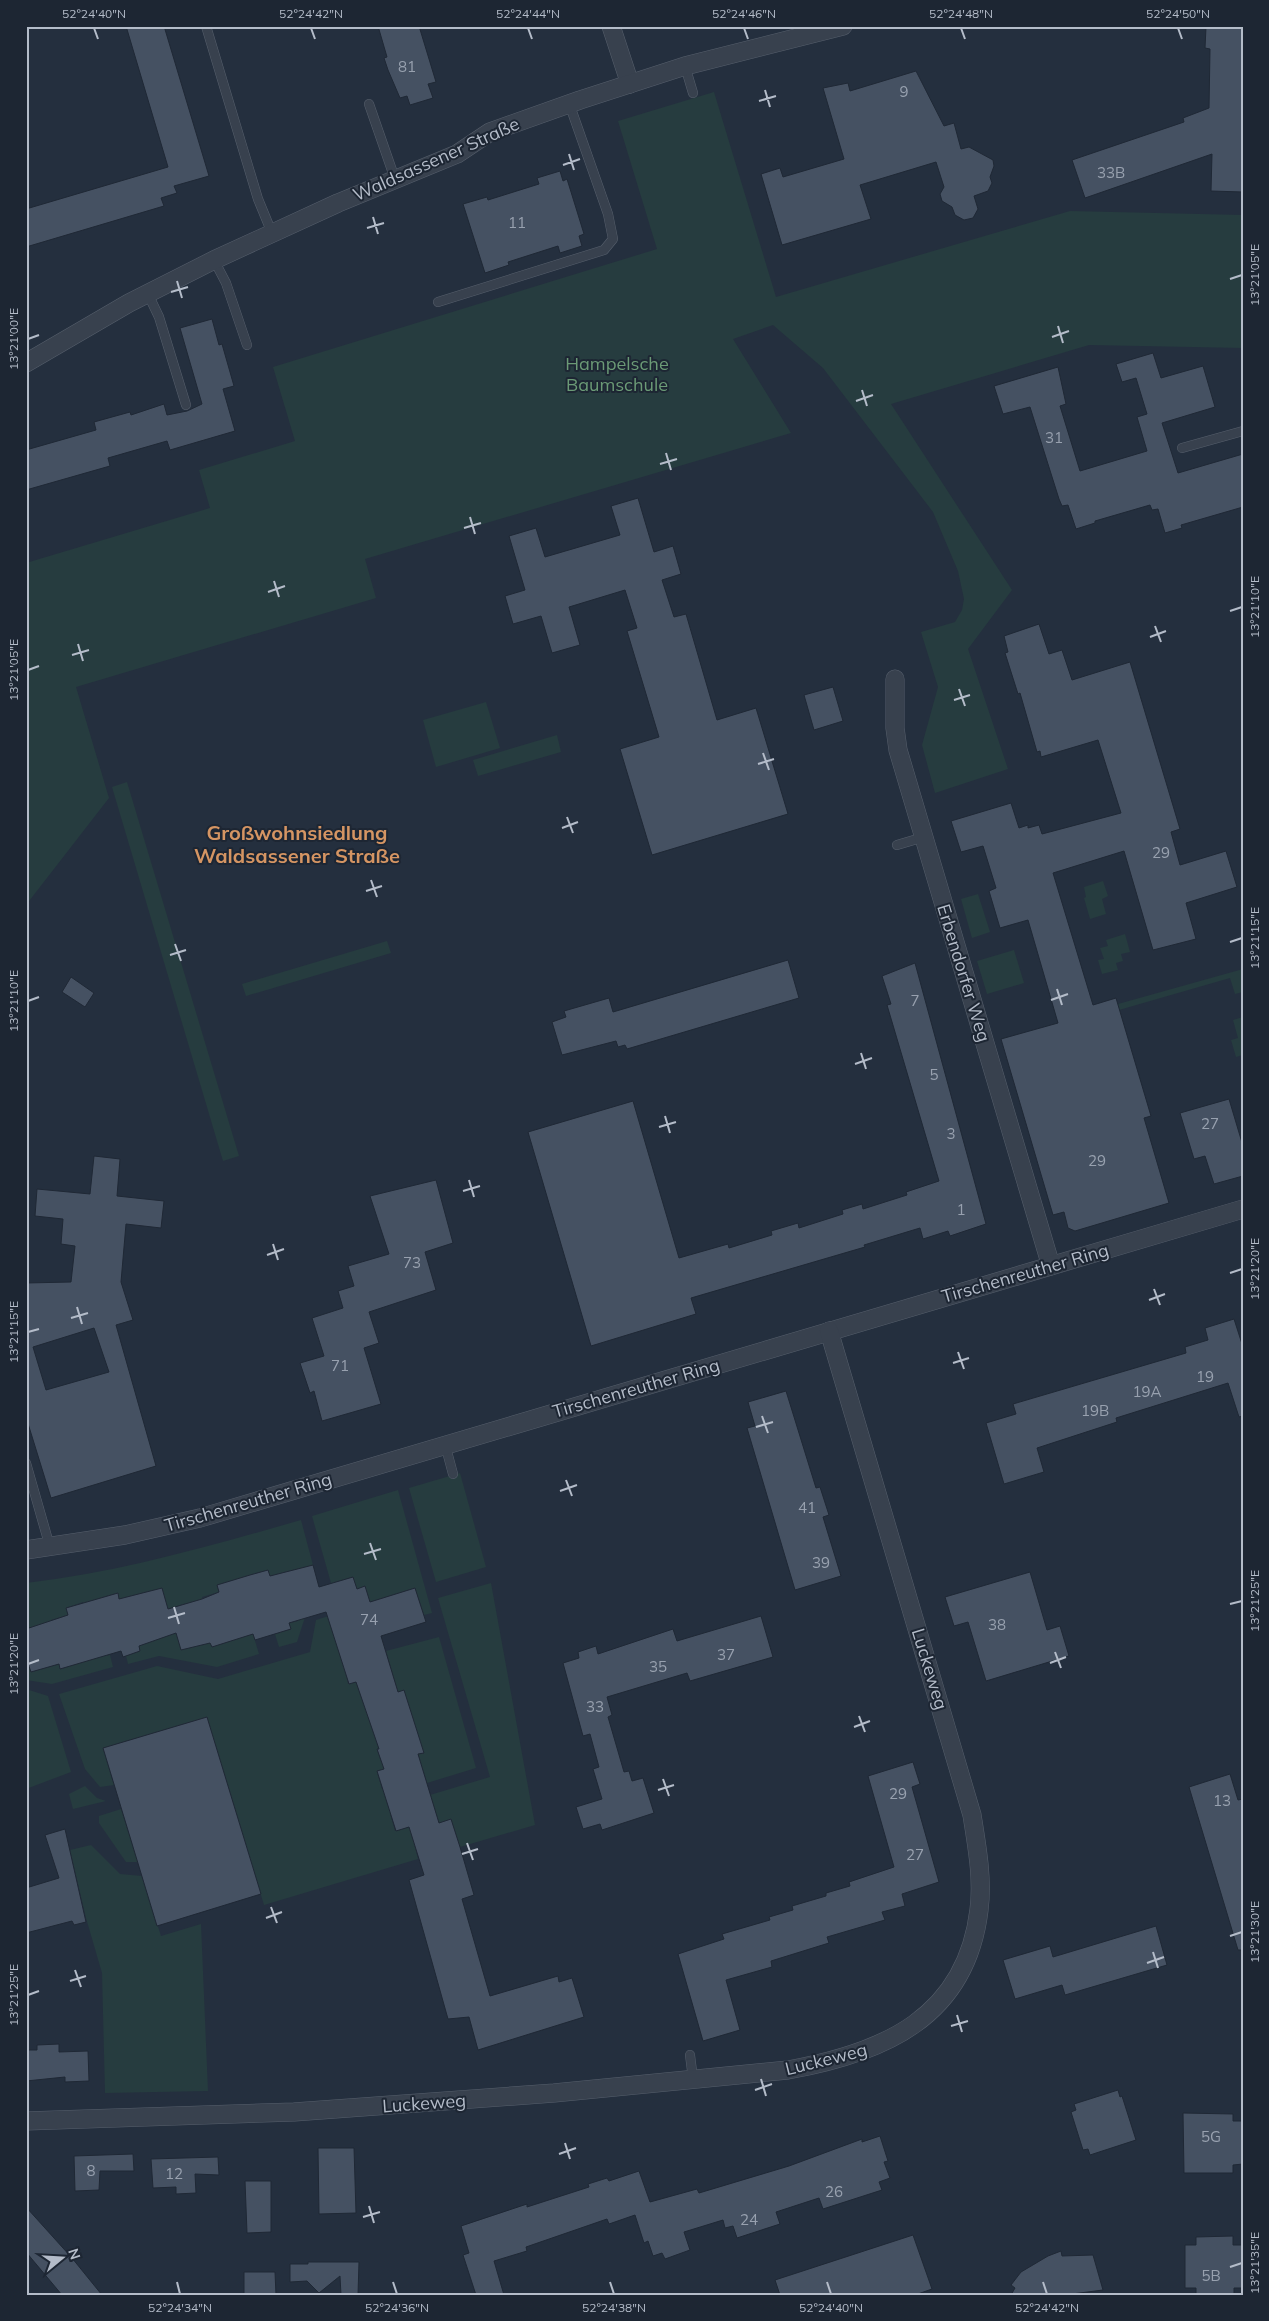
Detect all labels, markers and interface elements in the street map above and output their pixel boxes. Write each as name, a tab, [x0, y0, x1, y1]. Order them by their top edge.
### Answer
text: 52°24'40"N	[62, 6, 126, 21]
text: 52°24'42"N	[279, 6, 343, 21]
text: 52°24'44"N	[496, 6, 560, 21]
text: 52°24'46"N	[712, 6, 776, 21]
text: 52°24'48"N	[929, 6, 993, 21]
text: 52°24'50"N	[1146, 6, 1210, 21]
house number: 81	[398, 57, 416, 76]
house number: 9	[899, 82, 909, 101]
street label: Waldsassener Straße	[349, 112, 523, 206]
house number: 33B	[1097, 163, 1125, 182]
house number: 11	[508, 213, 526, 232]
text: 13°21'05"E	[1247, 244, 1262, 306]
text: 13°21'00"E	[6, 308, 21, 370]
park label: Hampelsche Baumschule	[565, 352, 669, 396]
house number: 31	[1045, 428, 1063, 447]
text: 13°21'10"E	[1247, 576, 1262, 638]
text: 13°21'05"E	[6, 639, 21, 701]
district label: Großwohnsiedlung Waldsassener Straße	[194, 820, 400, 868]
house number: 29	[1152, 843, 1170, 862]
street label: Erbendorfer Weg	[932, 901, 996, 1045]
text: 13°21'15"E	[1247, 907, 1262, 969]
text: 13°21'10"E	[6, 970, 21, 1032]
house number: 7	[910, 991, 920, 1010]
house number: 5	[929, 1065, 939, 1084]
house number: 27	[1201, 1114, 1219, 1133]
house number: 3	[946, 1124, 956, 1143]
house number: 29	[1088, 1151, 1106, 1170]
house number: 1	[956, 1200, 966, 1219]
street label: Tirschenreuther Ring	[939, 1238, 1111, 1308]
text: 13°21'20"E	[1247, 1238, 1262, 1300]
house number: 73	[403, 1253, 421, 1272]
text: 13°21'15"E	[6, 1301, 21, 1363]
street label: Tirschenreuther Ring	[550, 1353, 722, 1423]
house number: 71	[331, 1356, 349, 1375]
house number: 19	[1196, 1367, 1214, 1386]
house number: 19A	[1132, 1382, 1162, 1401]
house number: 19B	[1081, 1401, 1109, 1420]
street label: Tirschenreuther Ring	[162, 1467, 334, 1537]
house number: 41	[798, 1498, 816, 1517]
house number: 39	[812, 1553, 830, 1572]
text: 13°21'25"E	[1247, 1570, 1262, 1632]
house number: 74	[360, 1610, 378, 1629]
house number: 38	[988, 1615, 1006, 1634]
street label: Luckeweg	[907, 1626, 953, 1712]
text: 13°21'20"E	[6, 1633, 21, 1695]
house number: 37	[717, 1645, 735, 1664]
house number: 35	[649, 1657, 667, 1676]
house number: 33	[586, 1697, 604, 1716]
house number: 29	[889, 1784, 907, 1803]
house number: 13	[1213, 1791, 1231, 1810]
house number: 27	[906, 1845, 924, 1864]
text: 13°21'30"E	[1247, 1901, 1262, 1963]
text: 13°21'25"E	[6, 1964, 21, 2026]
street label: Luckeweg	[783, 2038, 869, 2080]
street label: Luckeweg	[381, 2089, 467, 2117]
house number: 5G	[1201, 2127, 1221, 2146]
house number: 8	[86, 2161, 96, 2180]
house number: 12	[165, 2164, 183, 2183]
house number: 26	[825, 2182, 843, 2201]
house number: 24	[740, 2210, 758, 2229]
text: 13°21'35"E	[1247, 2232, 1262, 2294]
north arrow	[38, 2234, 88, 2284]
text: N	[64, 2246, 85, 2262]
house number: 5B	[1201, 2266, 1221, 2285]
text: 52°24'34"N	[148, 2300, 212, 2315]
text: 52°24'36"N	[365, 2300, 429, 2315]
text: 52°24'38"N	[582, 2300, 646, 2315]
text: 52°24'40"N	[799, 2300, 863, 2315]
text: 52°24'42"N	[1015, 2300, 1079, 2315]

